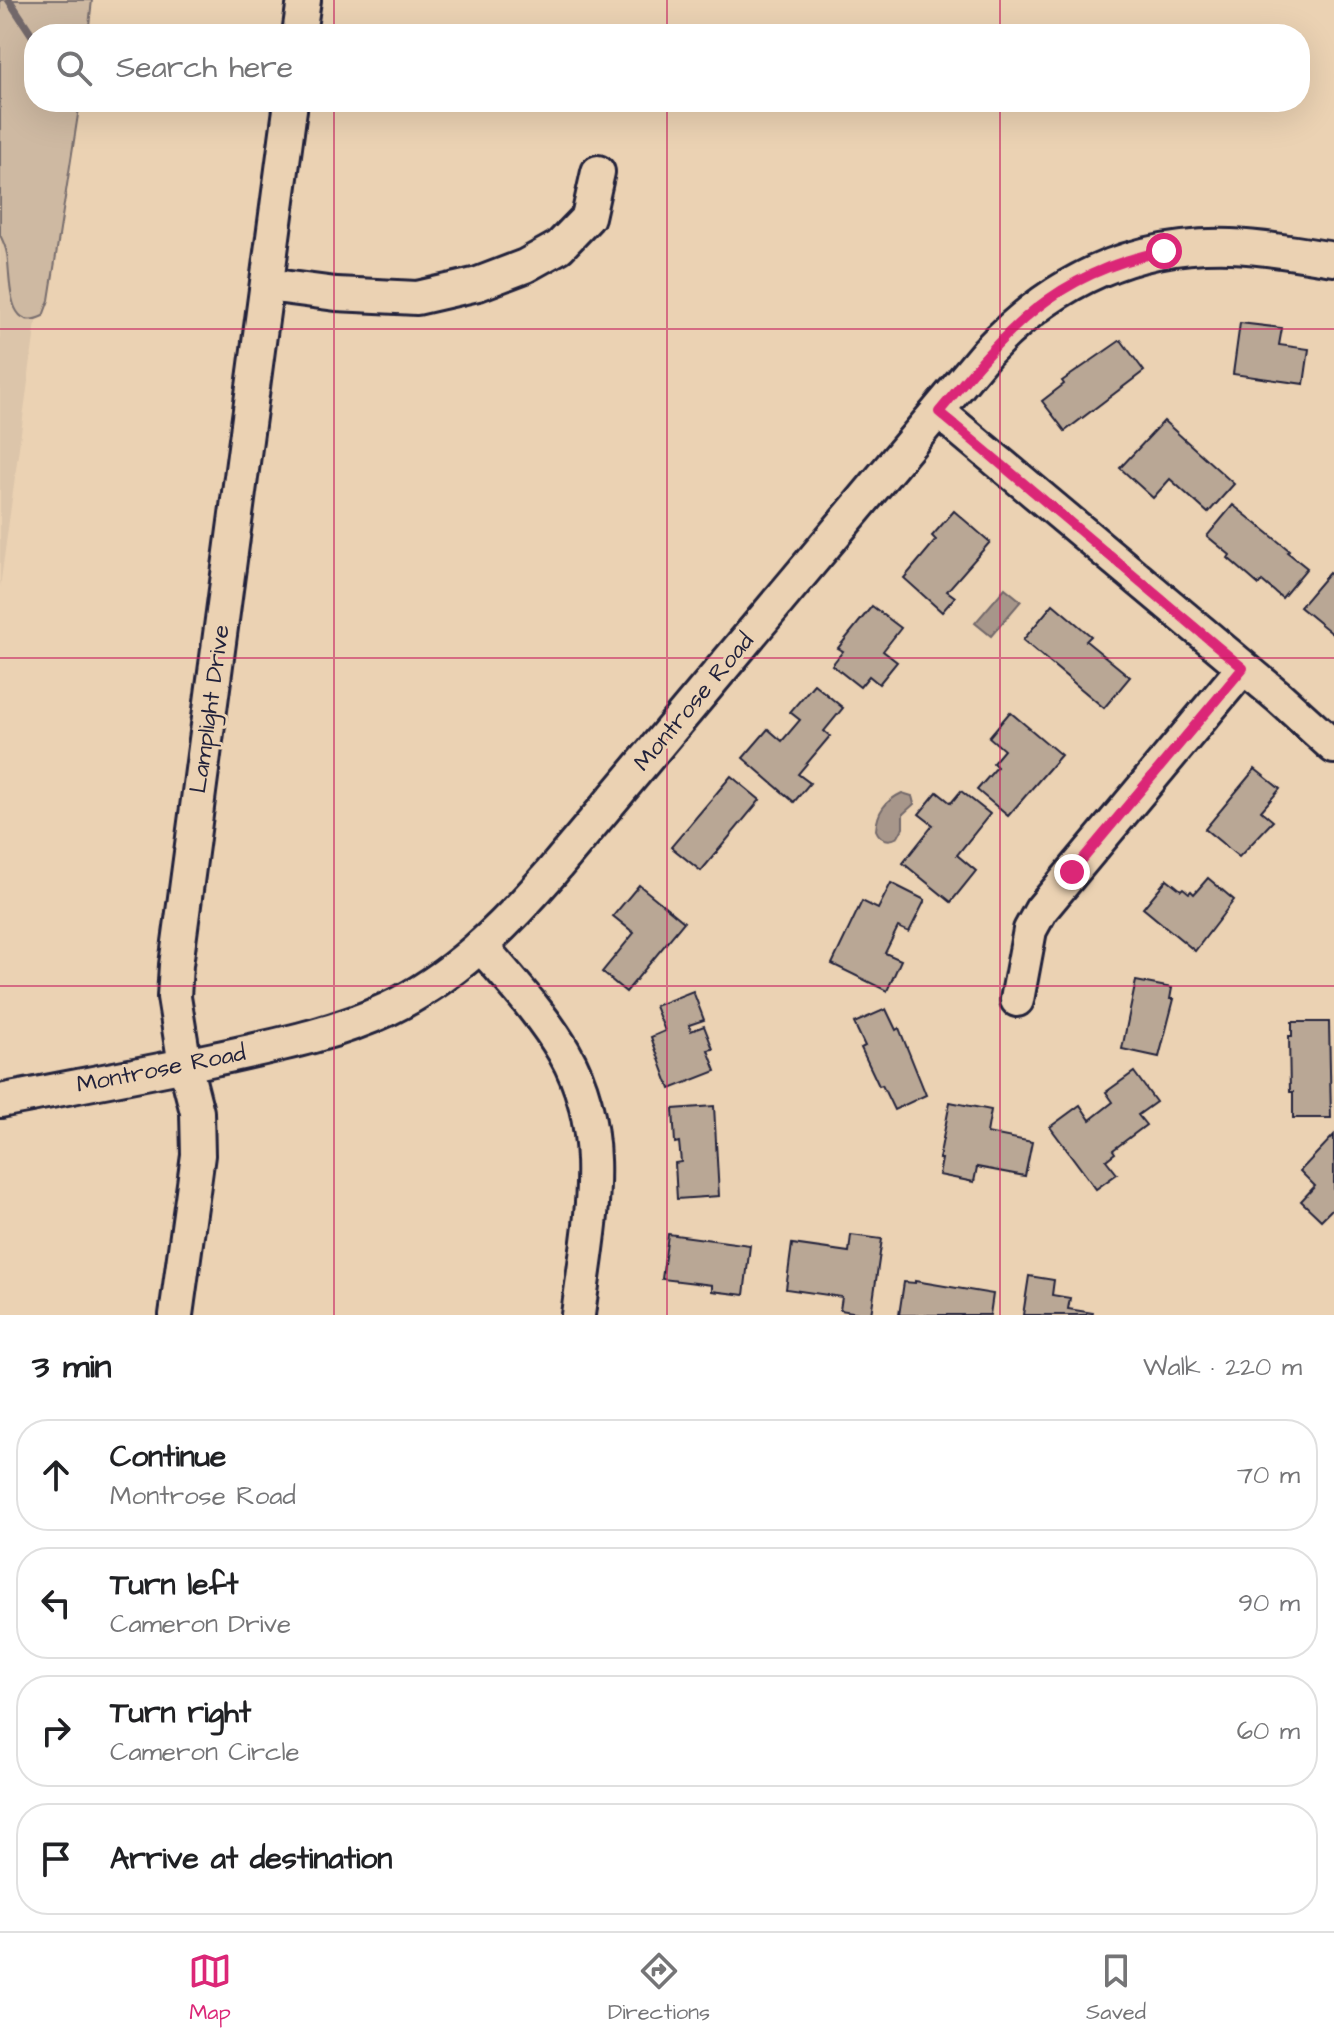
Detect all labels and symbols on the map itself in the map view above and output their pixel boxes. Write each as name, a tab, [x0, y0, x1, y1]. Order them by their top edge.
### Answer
route start	[1146, 233, 1182, 269]
street label: Lamplight Drive	[181, 623, 240, 796]
street label: Montrose Road	[626, 625, 762, 779]
route end	[1054, 854, 1090, 890]
street label: Montrose Road	[74, 1036, 248, 1102]

